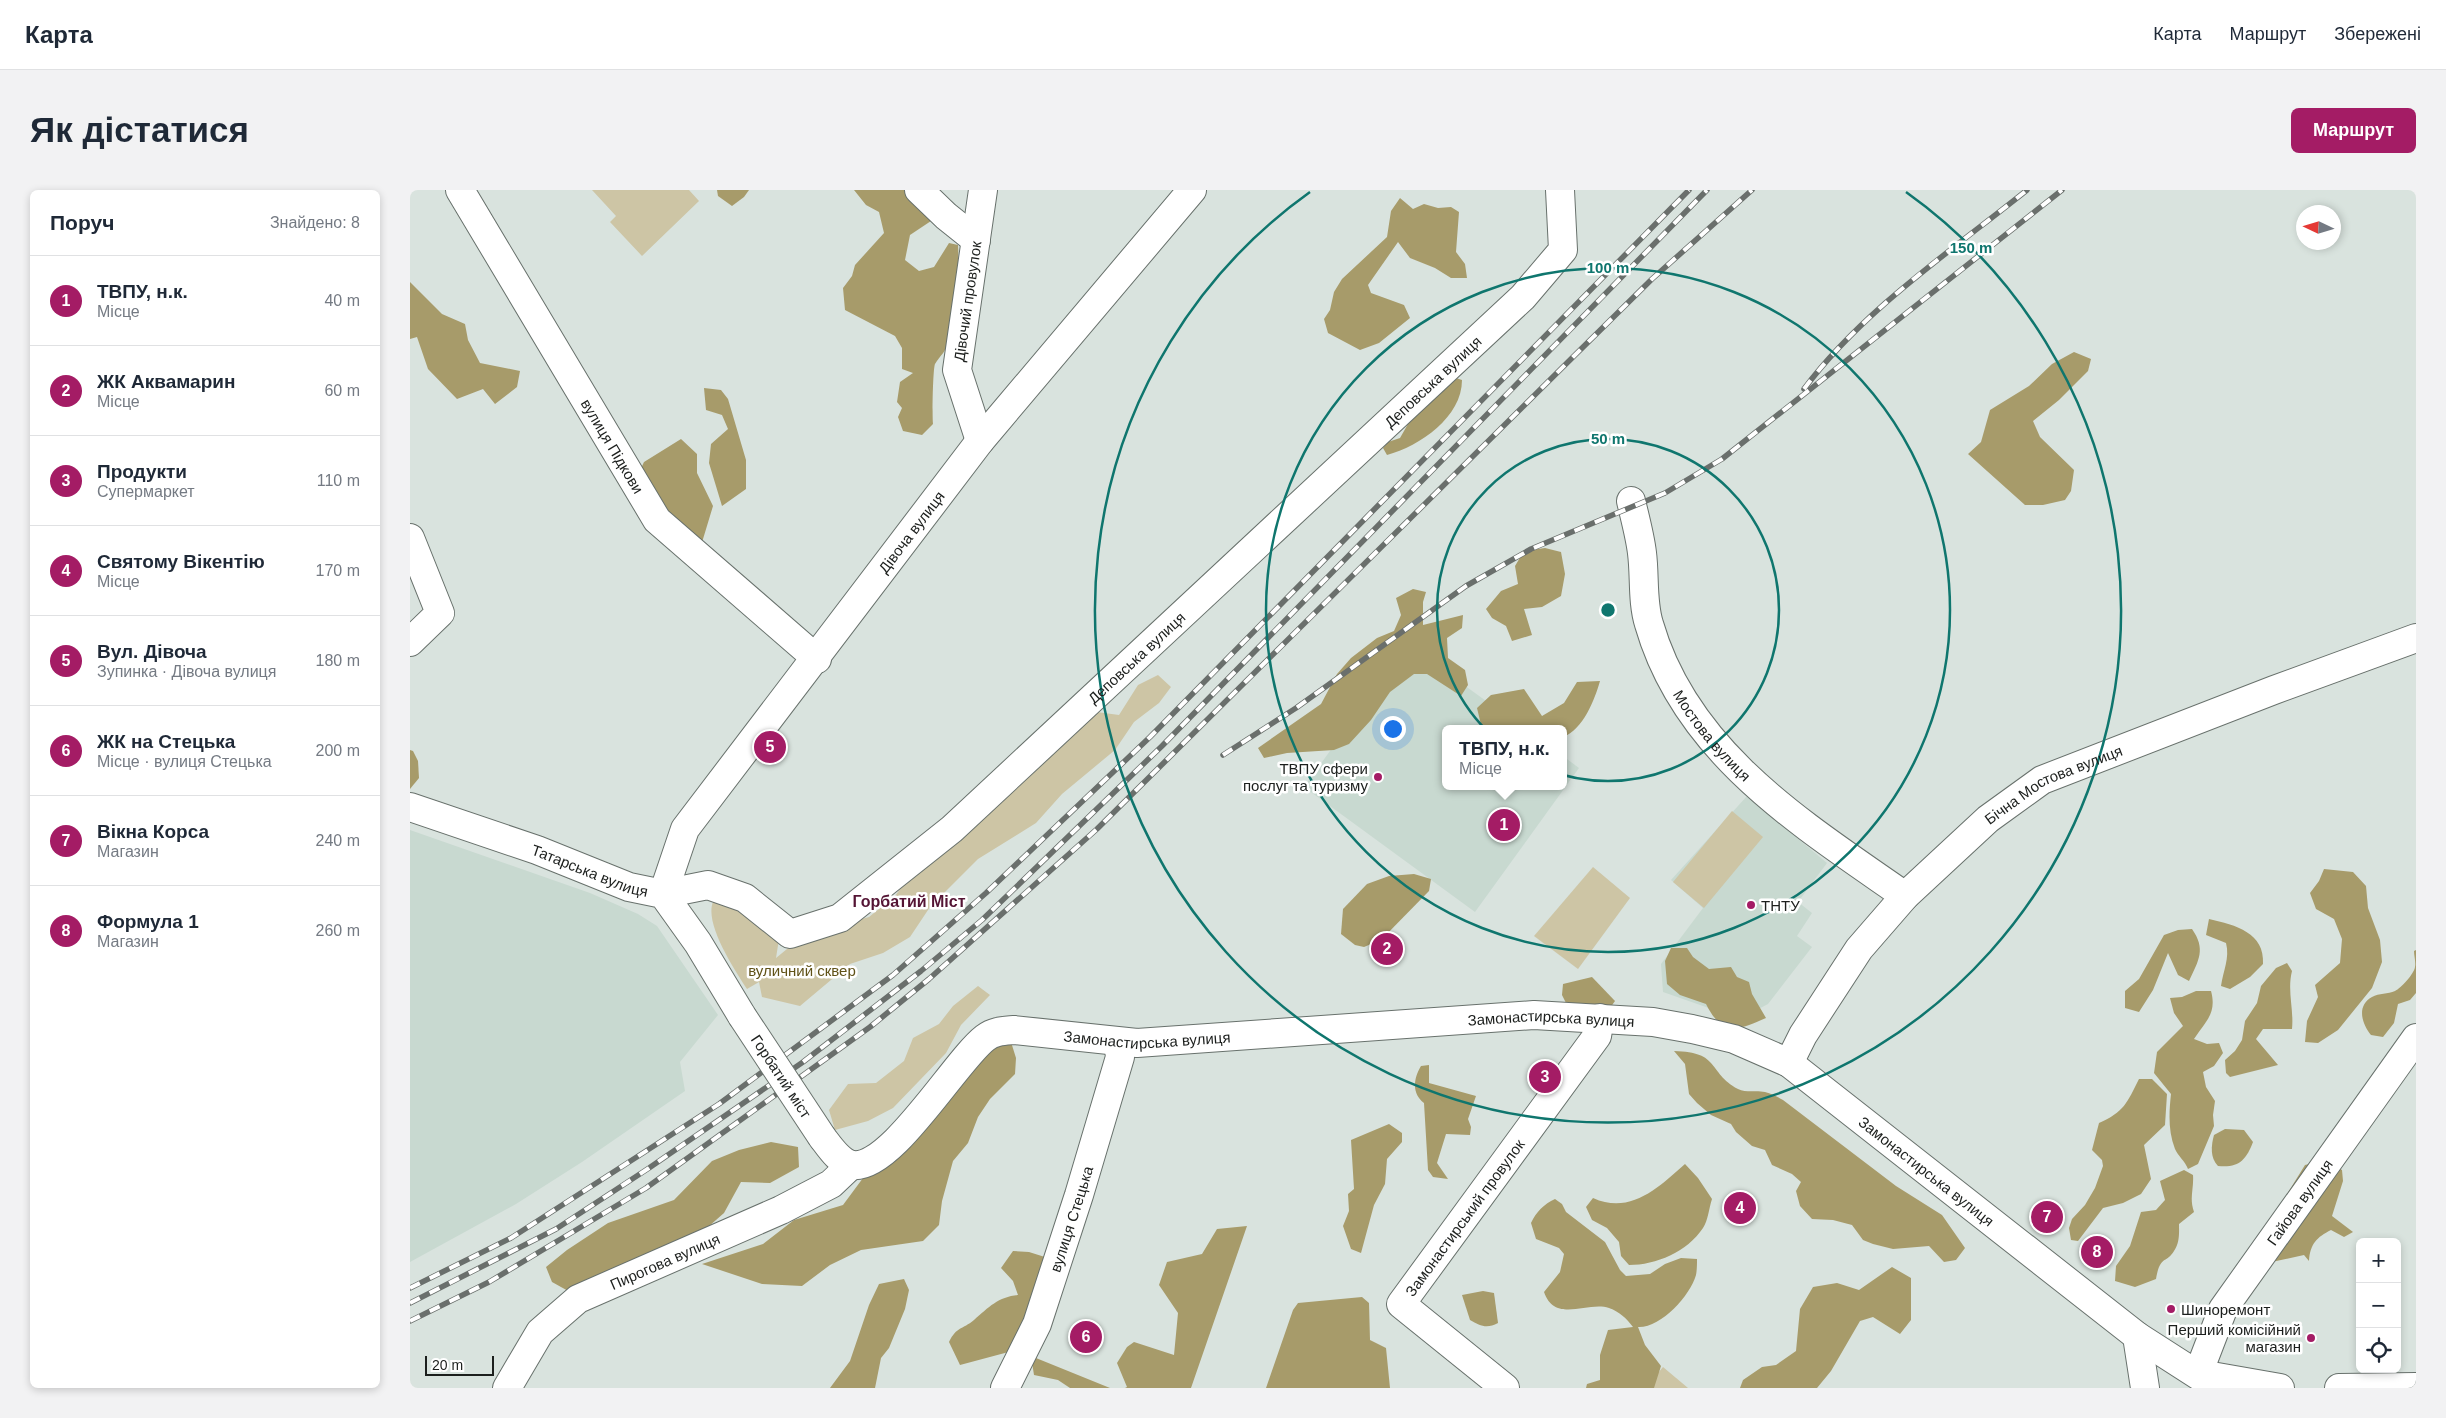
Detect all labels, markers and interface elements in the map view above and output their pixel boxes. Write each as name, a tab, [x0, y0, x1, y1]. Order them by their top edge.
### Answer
text: Карта	[25, 21, 93, 48]
text: Карта	[2153, 24, 2201, 44]
text: Маршрут	[2229, 24, 2306, 44]
text: Збережені	[2334, 24, 2421, 44]
button: Маршрут	[2291, 108, 2416, 153]
text: Як дістатися	[30, 110, 249, 149]
north arrow	[2296, 205, 2341, 250]
text: Поруч	[50, 211, 114, 234]
text: Знайдено: 8	[270, 214, 360, 231]
text: 150 m	[1950, 239, 1992, 256]
street label: Дівочий провулок	[950, 240, 984, 363]
text: 100 m	[1587, 259, 1629, 276]
text: ТВПУ, н.к.	[97, 281, 188, 302]
text: 1	[62, 292, 70, 309]
text: 40 m	[324, 292, 360, 309]
text: Місце	[97, 303, 140, 320]
street label: Деповська вулиця	[1381, 332, 1484, 431]
text: ЖК Аквамарин	[97, 371, 235, 392]
text: 2	[62, 382, 70, 399]
text: 60 m	[324, 382, 360, 399]
text: Місце	[97, 393, 140, 410]
street label: вулиця Підкови	[578, 395, 648, 496]
text: 50 m	[1591, 430, 1625, 447]
text: Продукти	[97, 461, 187, 482]
text: 3	[62, 472, 70, 489]
text: 110 m	[317, 472, 360, 489]
text: Супермаркет	[97, 483, 195, 500]
street label: Дівоча вулиця	[874, 487, 948, 576]
text: Святому Вікентію	[97, 551, 265, 572]
text: 4	[62, 562, 70, 579]
text: 170 m	[316, 562, 360, 579]
text: Місце	[97, 573, 140, 590]
centre of rings	[1599, 601, 1617, 619]
street label: Деповська вулиця	[1084, 608, 1188, 707]
text: Вул. Дівоча	[97, 641, 207, 662]
text: 5	[62, 652, 70, 669]
text: 180 m	[316, 652, 360, 669]
text: Зупинка · Дівоча вулиця	[97, 663, 276, 680]
street label: Мостова вулиця	[1670, 687, 1754, 784]
your location	[1380, 716, 1406, 742]
popup	[1442, 725, 1567, 790]
pin: 5	[754, 728, 786, 766]
text: ЖК на Стецька	[97, 731, 235, 752]
text: ТВПУ, н.к.	[1459, 738, 1550, 759]
street label: Бічна Мостова вулиця	[1981, 741, 2125, 827]
text: 6	[62, 742, 70, 759]
text: 200 m	[316, 742, 360, 759]
text: Місце · вулиця Стецька	[97, 753, 272, 770]
place label: ТВПУ сфери послуг та туризму	[1243, 760, 1368, 794]
text: Місце	[1459, 760, 1502, 777]
marker: ТВПУ сфери послуг та туризму	[1372, 771, 1384, 783]
pin: 1	[1488, 806, 1520, 844]
text: Вікна Корса	[97, 821, 209, 842]
text: 7	[62, 832, 70, 849]
text: 240 m	[316, 832, 360, 849]
street label: Татарська вулиця	[530, 840, 650, 899]
text: Магазин	[97, 843, 159, 860]
district label: Горбатий Міст	[852, 893, 966, 910]
place label: ТНТУ	[1761, 897, 1800, 914]
marker: ТНТУ	[1745, 899, 1757, 911]
text: Формула 1	[97, 911, 199, 932]
text: 8	[62, 922, 70, 939]
text: 260 m	[316, 922, 360, 939]
pin: 2	[1371, 930, 1403, 968]
text: Магазин	[97, 933, 159, 950]
park label: вуличний сквер	[748, 962, 856, 979]
street label: Замонастирська вулиця	[1467, 1006, 1635, 1029]
street label: Замонастирська вулиця	[1063, 1027, 1231, 1052]
street label: Горбатий міст	[748, 1031, 815, 1121]
pin: 3	[1529, 1058, 1561, 1096]
street label: Замонастирська вулиця	[1856, 1113, 1998, 1229]
street label: Замонастирський провулок	[1401, 1135, 1528, 1299]
street label: Гайова вулиця	[2263, 1156, 2336, 1248]
street label: вулиця Стецька	[1046, 1163, 1096, 1274]
pin: 4	[1724, 1189, 1756, 1227]
pin: 7	[2031, 1198, 2063, 1236]
street label: Пирогова вулиця	[607, 1229, 722, 1293]
pin: 8	[2081, 1233, 2113, 1271]
map controls	[2356, 1238, 2401, 1373]
button: +	[2356, 1238, 2401, 1283]
button: −	[2356, 1283, 2401, 1328]
place label: Шиноремонт	[2181, 1301, 2270, 1318]
marker: Шиноремонт	[2165, 1303, 2177, 1315]
pin: 6	[1070, 1318, 1102, 1356]
place label: Перший комісійний магазин	[2168, 1321, 2301, 1355]
button: locate	[2356, 1328, 2401, 1373]
marker: Перший комісійний магазин	[2305, 1332, 2317, 1344]
scale bar	[425, 1353, 494, 1376]
text: 20 m	[432, 1357, 463, 1373]

